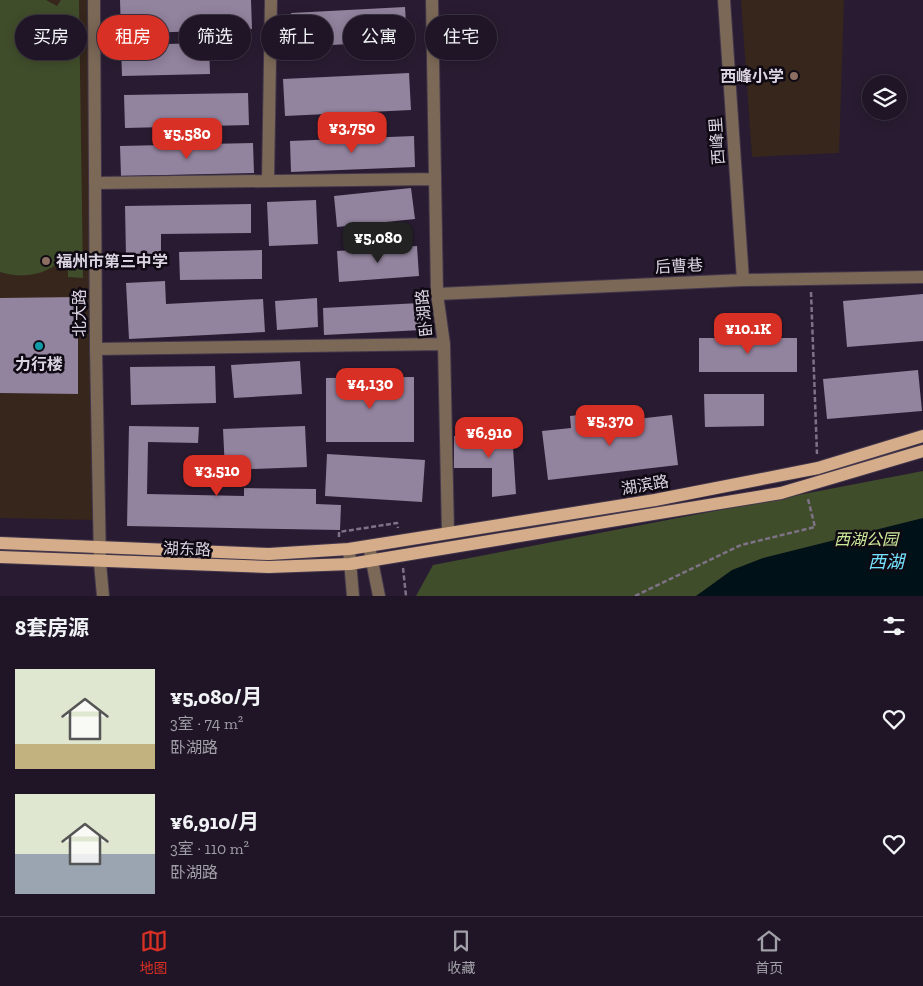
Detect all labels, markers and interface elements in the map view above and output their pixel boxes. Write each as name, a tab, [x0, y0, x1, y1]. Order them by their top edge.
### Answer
chip: 买房	[15, 15, 87, 60]
chip: 租房	[97, 15, 169, 60]
chip: 筛选	[179, 15, 251, 60]
chip: 新上	[261, 15, 333, 60]
chip: 公寓	[343, 15, 415, 60]
chip: 住宅	[425, 15, 497, 60]
place label: 西峰小学	[720, 67, 784, 86]
marker: 西峰小学	[788, 70, 800, 82]
map controls	[862, 75, 907, 120]
button: layers	[862, 75, 907, 120]
pin: ¥3,750	[311, 112, 393, 154]
street label: 西峰里	[706, 116, 728, 166]
pin: ¥5,580	[146, 118, 228, 160]
text: ¥3,750	[329, 118, 375, 137]
text: ¥5,580	[163, 124, 211, 143]
pin: ¥5,080	[337, 222, 419, 264]
text: ¥5,080	[354, 228, 402, 247]
place label: 福州市第三中学	[56, 252, 168, 271]
marker: 福州市第三中学	[40, 255, 52, 267]
street label: 后曹巷	[655, 255, 703, 277]
street label: 卧湖路	[412, 288, 436, 338]
street label: 北大路	[70, 289, 89, 337]
pin: ¥10.1K	[707, 312, 789, 355]
text: ¥10.1K	[725, 319, 771, 338]
marker: 力行楼	[33, 340, 45, 352]
place label: 力行楼	[15, 355, 63, 374]
pin: ¥4,130	[329, 368, 411, 410]
text: ¥4,130	[347, 374, 393, 393]
pin: ¥5,370	[569, 404, 651, 447]
text: ¥5,370	[586, 411, 634, 430]
pin: ¥6,910	[448, 416, 530, 459]
text: ¥6,910	[466, 423, 512, 442]
pin: ¥3,510	[176, 454, 258, 497]
text: ¥3,510	[194, 461, 240, 480]
street label: 湖滨路	[620, 471, 670, 499]
park label: 西湖公园	[834, 530, 900, 549]
street label: 湖东路	[163, 539, 211, 559]
water label: 西湖	[868, 551, 907, 573]
icon: filters	[880, 612, 908, 640]
text: 8套房源	[15, 615, 89, 640]
text: ¥5,080/月	[170, 684, 262, 709]
icon: home	[55, 689, 115, 749]
icon: heart	[880, 705, 908, 733]
text: 3室 · 74 m²	[170, 714, 243, 733]
text: 卧湖路	[170, 738, 218, 757]
text: ¥6,910/月	[170, 809, 259, 834]
icon: home	[55, 814, 115, 874]
icon: heart	[880, 830, 908, 858]
text: 3室 · 110 m²	[170, 839, 249, 858]
text: 卧湖路	[170, 863, 218, 882]
tab: 地图	[140, 927, 168, 977]
tab: 收藏	[447, 927, 475, 977]
tab: 首页	[755, 927, 783, 977]

